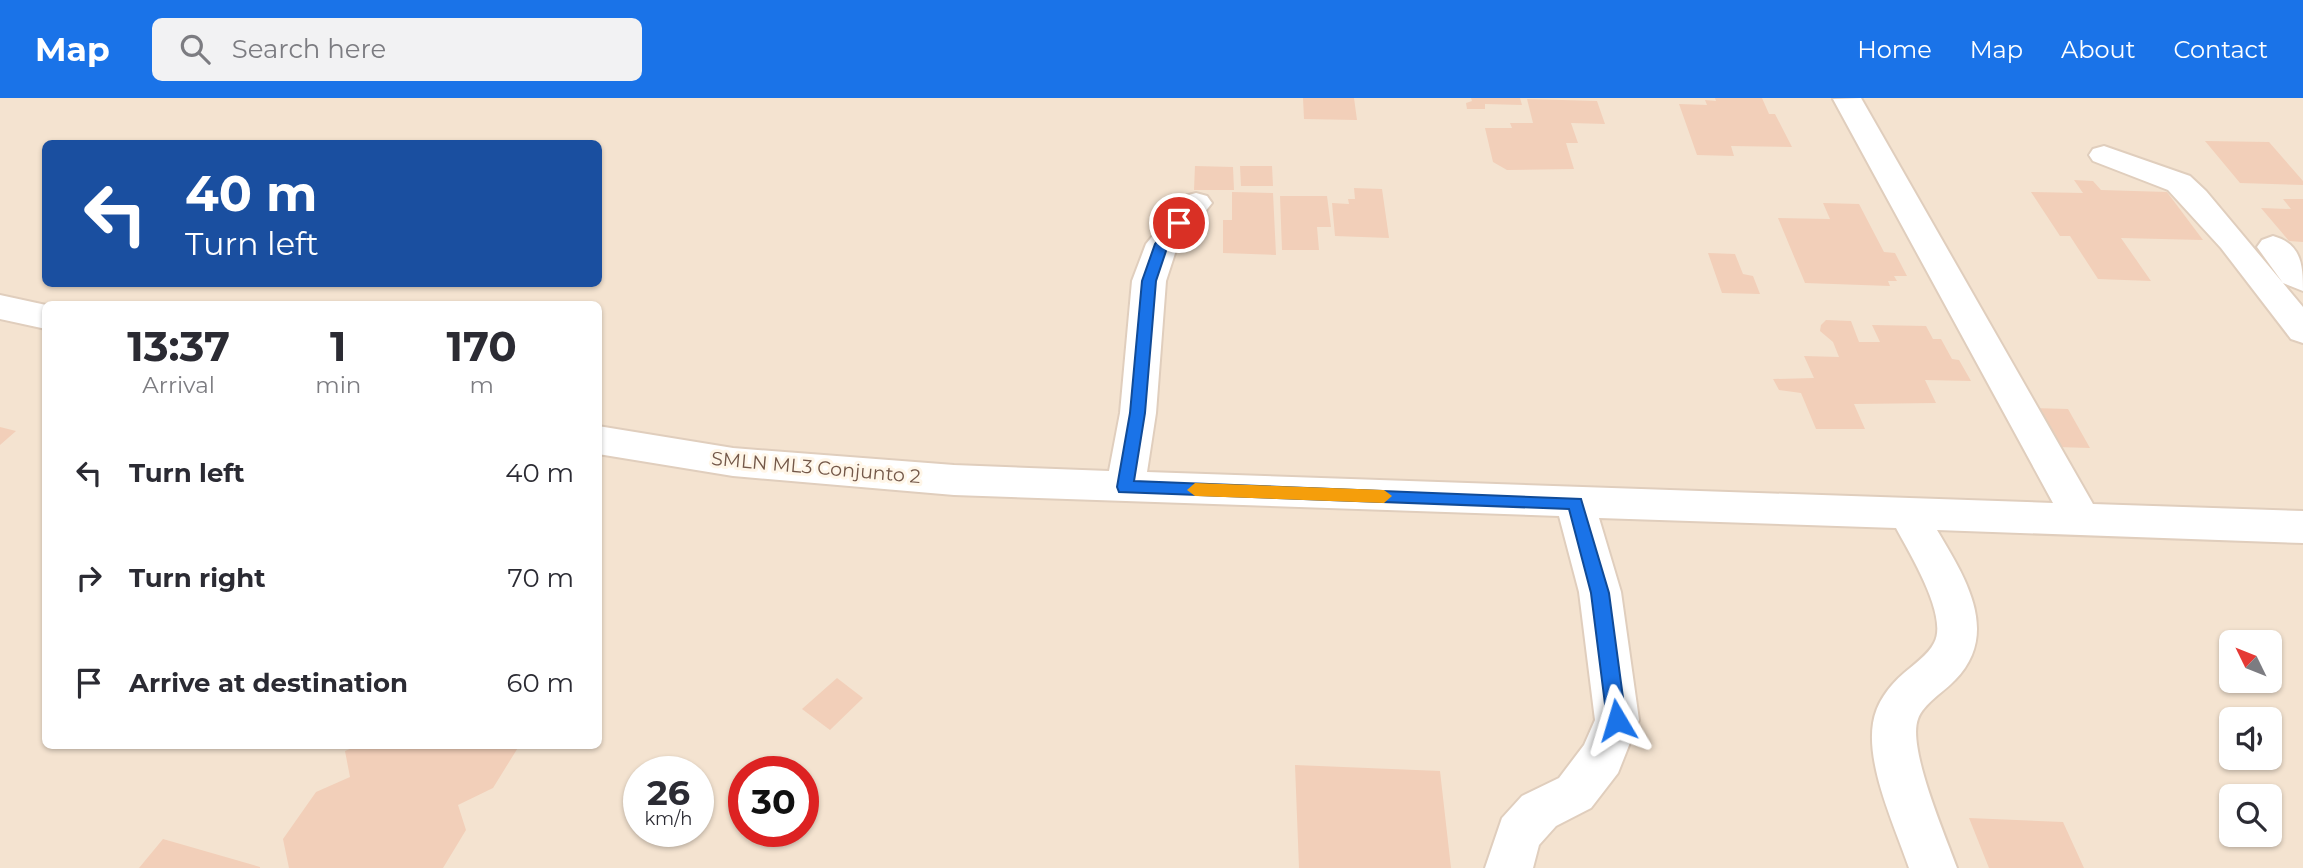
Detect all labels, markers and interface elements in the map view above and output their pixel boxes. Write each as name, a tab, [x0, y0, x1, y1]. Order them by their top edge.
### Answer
search box	[152, 18, 642, 81]
text: Map	[35, 29, 110, 69]
icon: search	[176, 30, 214, 68]
text: Search here	[232, 33, 386, 65]
text: Home	[1857, 35, 1932, 64]
text: Map	[1970, 35, 2023, 64]
text: About	[2061, 35, 2135, 64]
text: Contact	[2173, 35, 2268, 64]
text: 40 m	[185, 164, 317, 223]
icon: left	[70, 168, 161, 259]
pin	[1149, 193, 1209, 253]
icon: arrive	[1160, 204, 1198, 242]
text: Turn left	[185, 224, 319, 263]
text: 13:37	[127, 320, 230, 372]
text: 1	[330, 320, 347, 372]
text: 170	[447, 320, 517, 372]
text: Arrival	[142, 371, 215, 399]
text: min	[315, 371, 361, 399]
text: m	[469, 371, 494, 399]
street label: SMLN ML3 Conjunto 2	[710, 447, 922, 488]
icon: left	[70, 454, 108, 492]
text: Turn left	[129, 457, 245, 489]
text: 40 m	[505, 457, 574, 489]
icon: right	[70, 559, 108, 597]
text: Turn right	[129, 562, 265, 594]
text: 70 m	[508, 562, 574, 594]
north arrow	[2219, 630, 2282, 693]
map controls	[2219, 630, 2282, 847]
icon: arrive	[70, 664, 108, 702]
text: Arrive at destination	[129, 667, 408, 699]
text: 60 m	[507, 667, 574, 699]
position arrow	[1580, 683, 1654, 757]
button: sound	[2219, 707, 2282, 770]
speed limit sign: 30	[728, 756, 819, 847]
text: 26	[647, 771, 690, 814]
button: search	[2219, 784, 2282, 847]
text: km/h	[644, 808, 693, 830]

